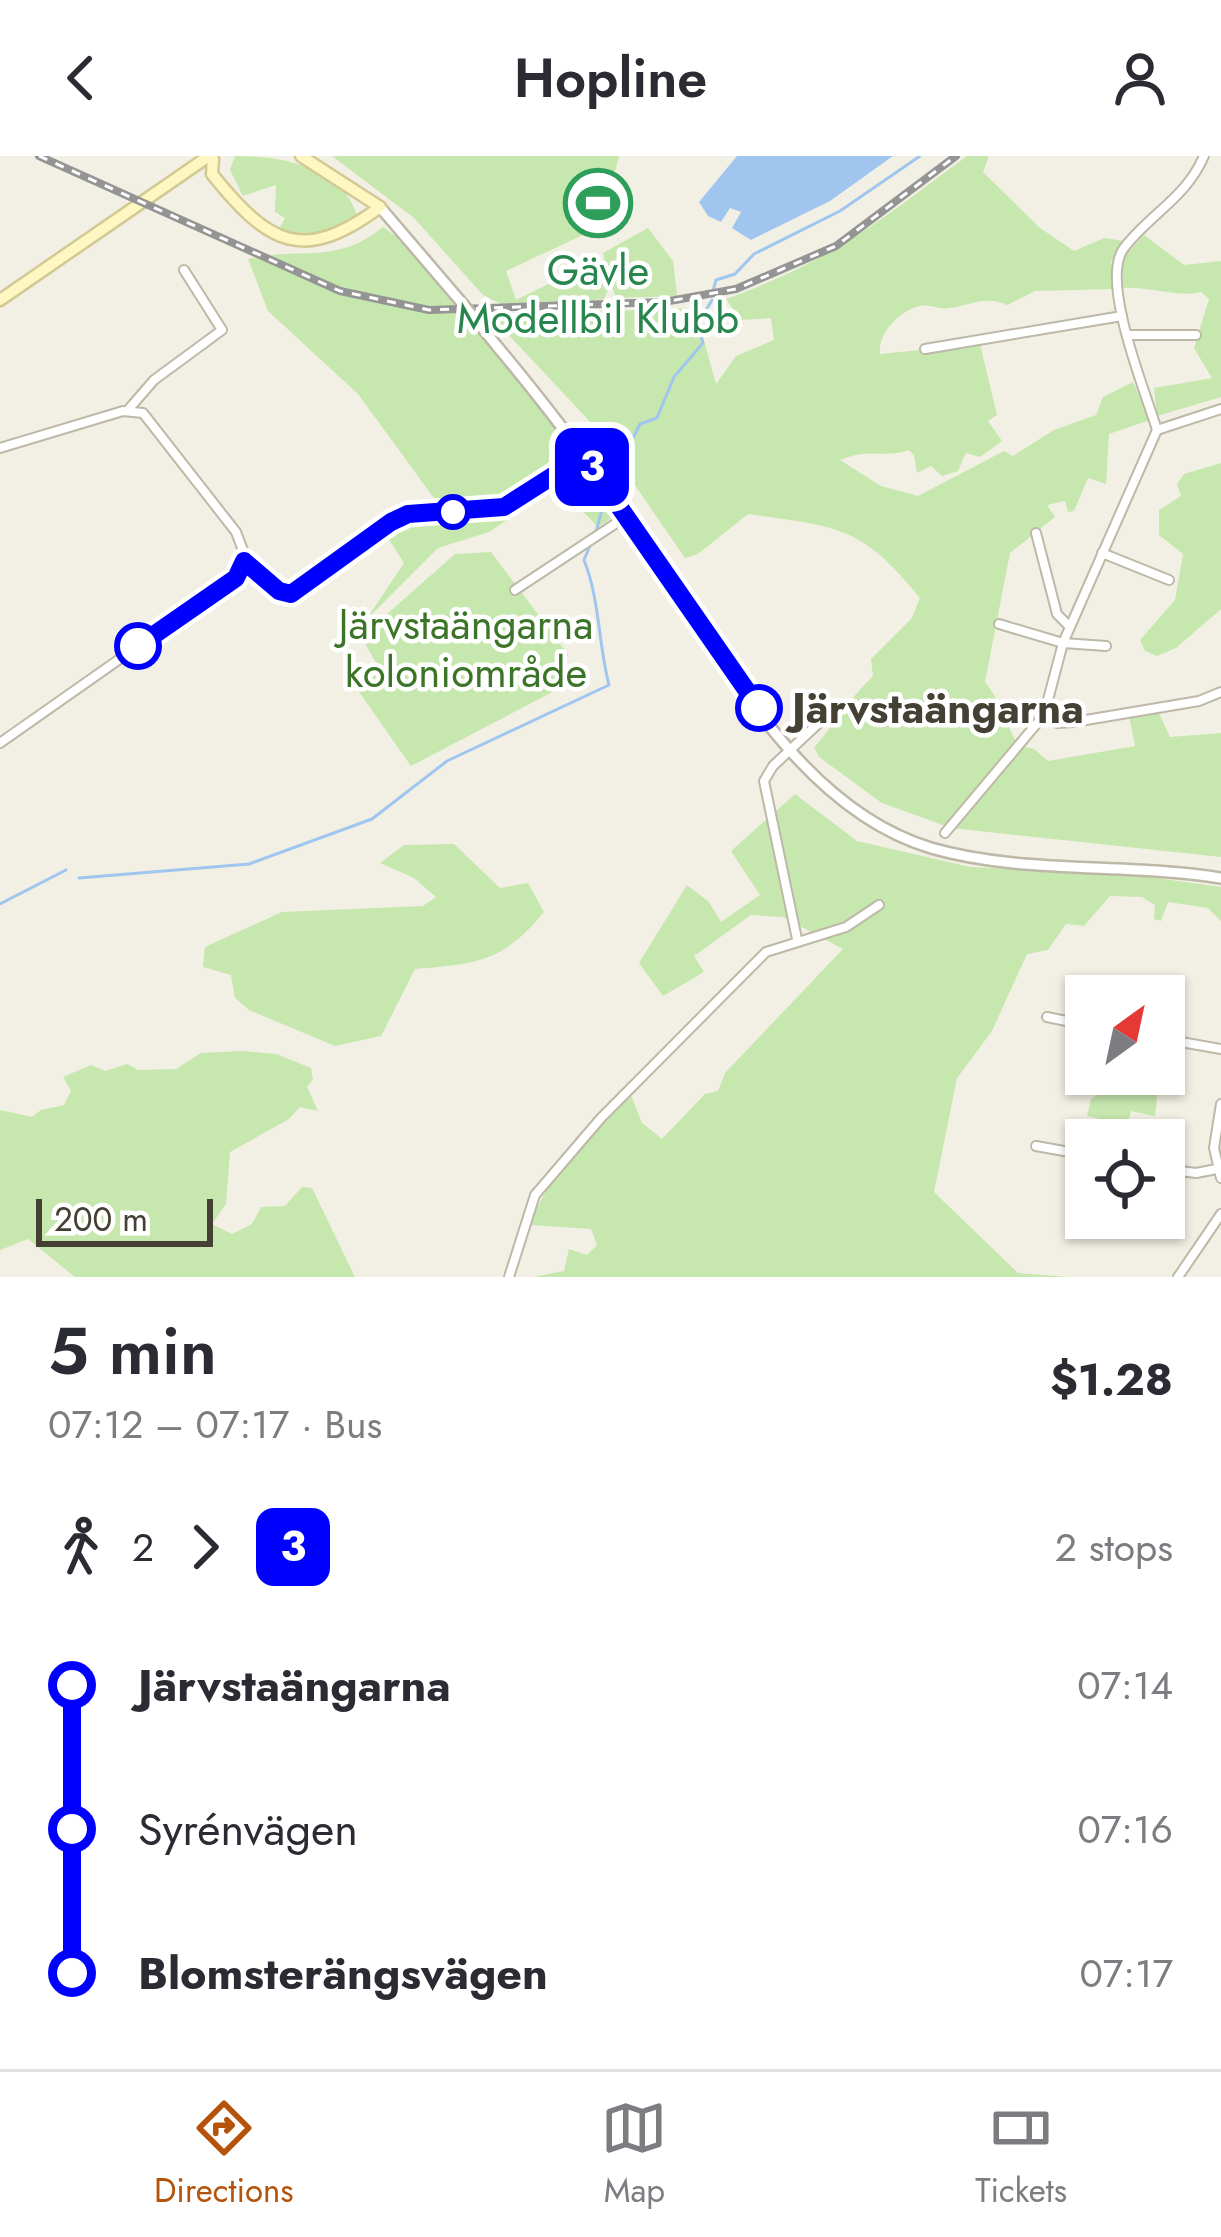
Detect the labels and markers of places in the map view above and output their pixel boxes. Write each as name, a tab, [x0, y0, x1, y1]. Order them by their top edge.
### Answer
sports icon: Gävle Modellbil Klubb	[563, 168, 633, 238]
place label: Gävle Modellbil Klubb	[457, 240, 739, 349]
unlabelled marker	[437, 496, 469, 528]
unlabelled marker	[116, 624, 160, 668]
place label: Järvstaängarna	[785, 678, 1084, 739]
marker: Järvstaängarna	[737, 686, 781, 730]

